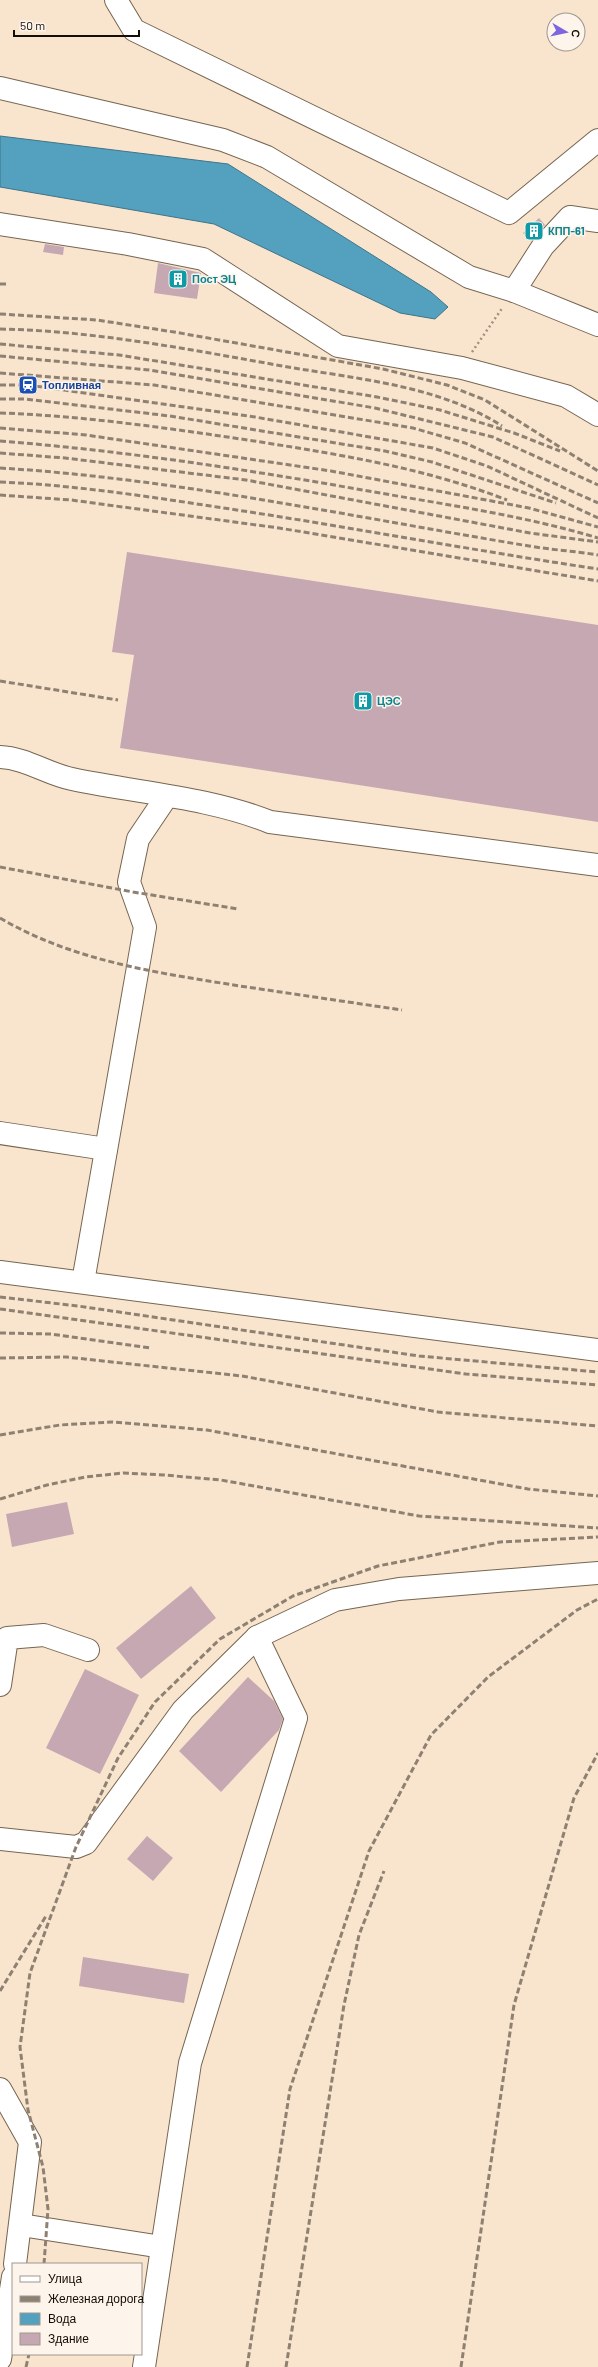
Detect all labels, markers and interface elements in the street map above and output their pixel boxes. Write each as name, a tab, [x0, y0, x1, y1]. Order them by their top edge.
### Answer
scale bar	[14, 12, 139, 38]
north arrow	[546, 12, 586, 52]
text: 50 m	[20, 18, 45, 32]
text: С	[569, 29, 583, 39]
building icon: КПП-61	[523, 220, 545, 242]
place label: КПП-61	[548, 224, 585, 237]
building icon: Пост ЭЦ	[167, 268, 189, 290]
place label: Пост ЭЦ	[192, 272, 236, 285]
station icon: Топливная	[17, 374, 39, 396]
place label: Топливная	[42, 378, 101, 391]
building icon: ЦЭС	[352, 690, 374, 712]
place label: ЦЭС	[377, 694, 401, 707]
legend	[12, 2263, 142, 2355]
text: Улица	[48, 2271, 82, 2286]
text: Железная дорога	[48, 2291, 144, 2306]
text: Вода	[48, 2311, 76, 2326]
text: Здание	[48, 2331, 89, 2346]

